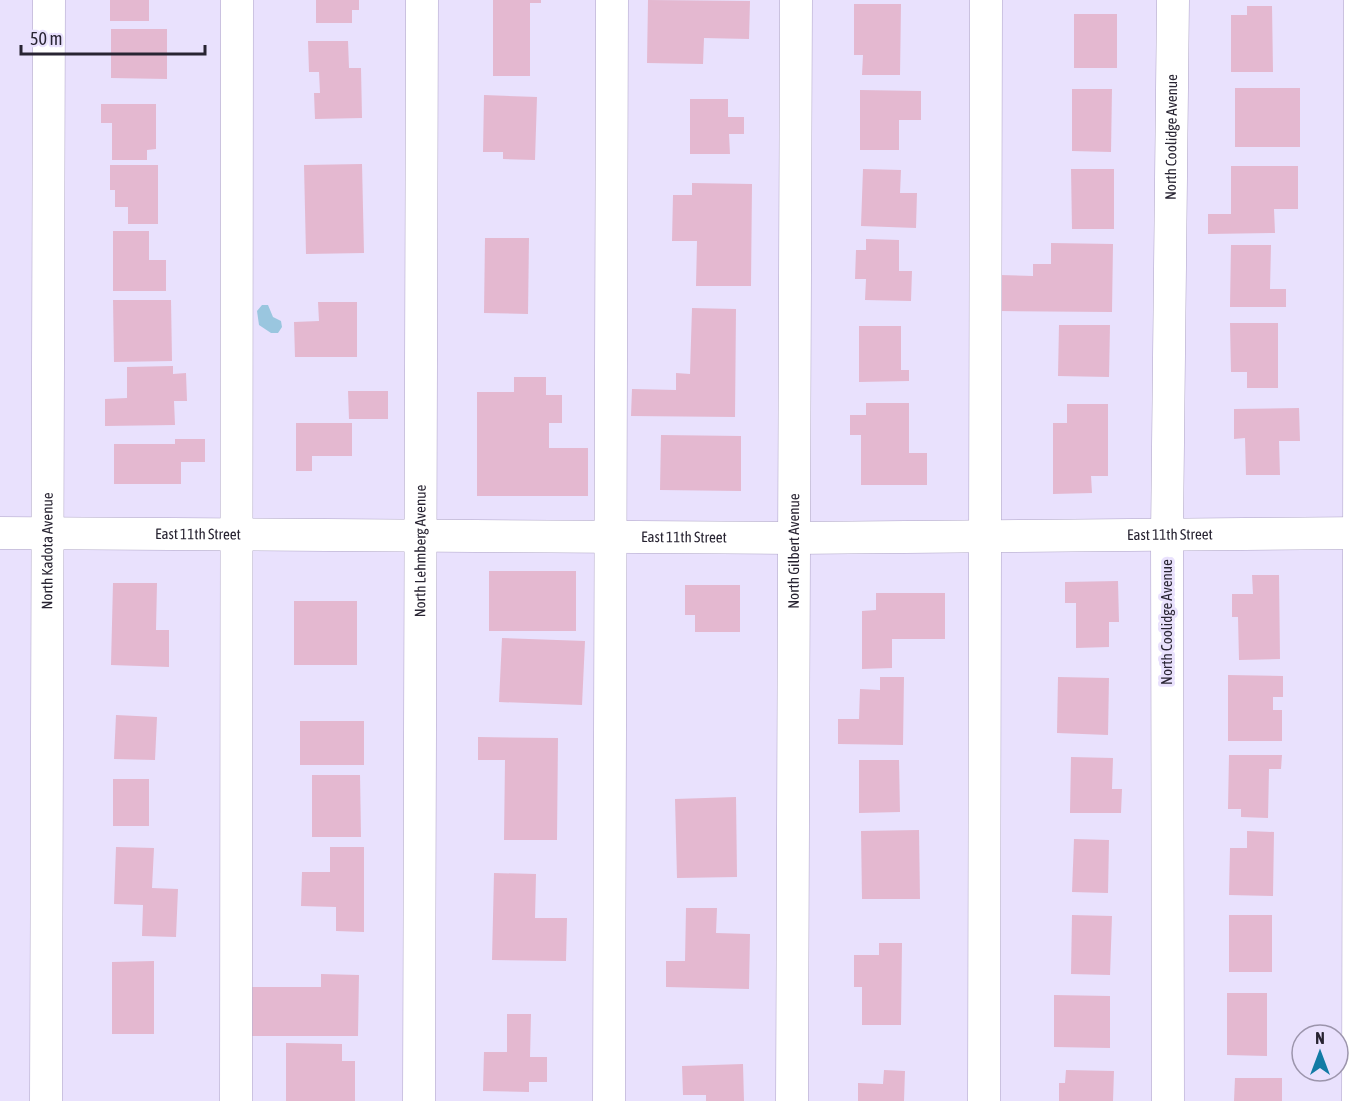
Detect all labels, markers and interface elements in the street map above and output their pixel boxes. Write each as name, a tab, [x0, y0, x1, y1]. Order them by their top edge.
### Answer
scale bar	[21, 18, 206, 56]
text: 50 m	[30, 28, 62, 49]
street label: North Coolidge Avenue	[1162, 74, 1180, 200]
street label: North Lehmberg Avenue	[411, 485, 429, 617]
street label: North Kadota Avenue	[38, 492, 56, 610]
street label: North Gilbert Avenue	[785, 493, 802, 609]
street label: East 11th Street	[155, 525, 241, 543]
street label: East 11th Street	[1127, 525, 1213, 543]
street label: East 11th Street	[641, 528, 727, 546]
street label: North Coolidge Avenue	[1158, 559, 1175, 685]
north arrow	[1290, 1023, 1350, 1083]
text: N	[1315, 1029, 1325, 1047]

